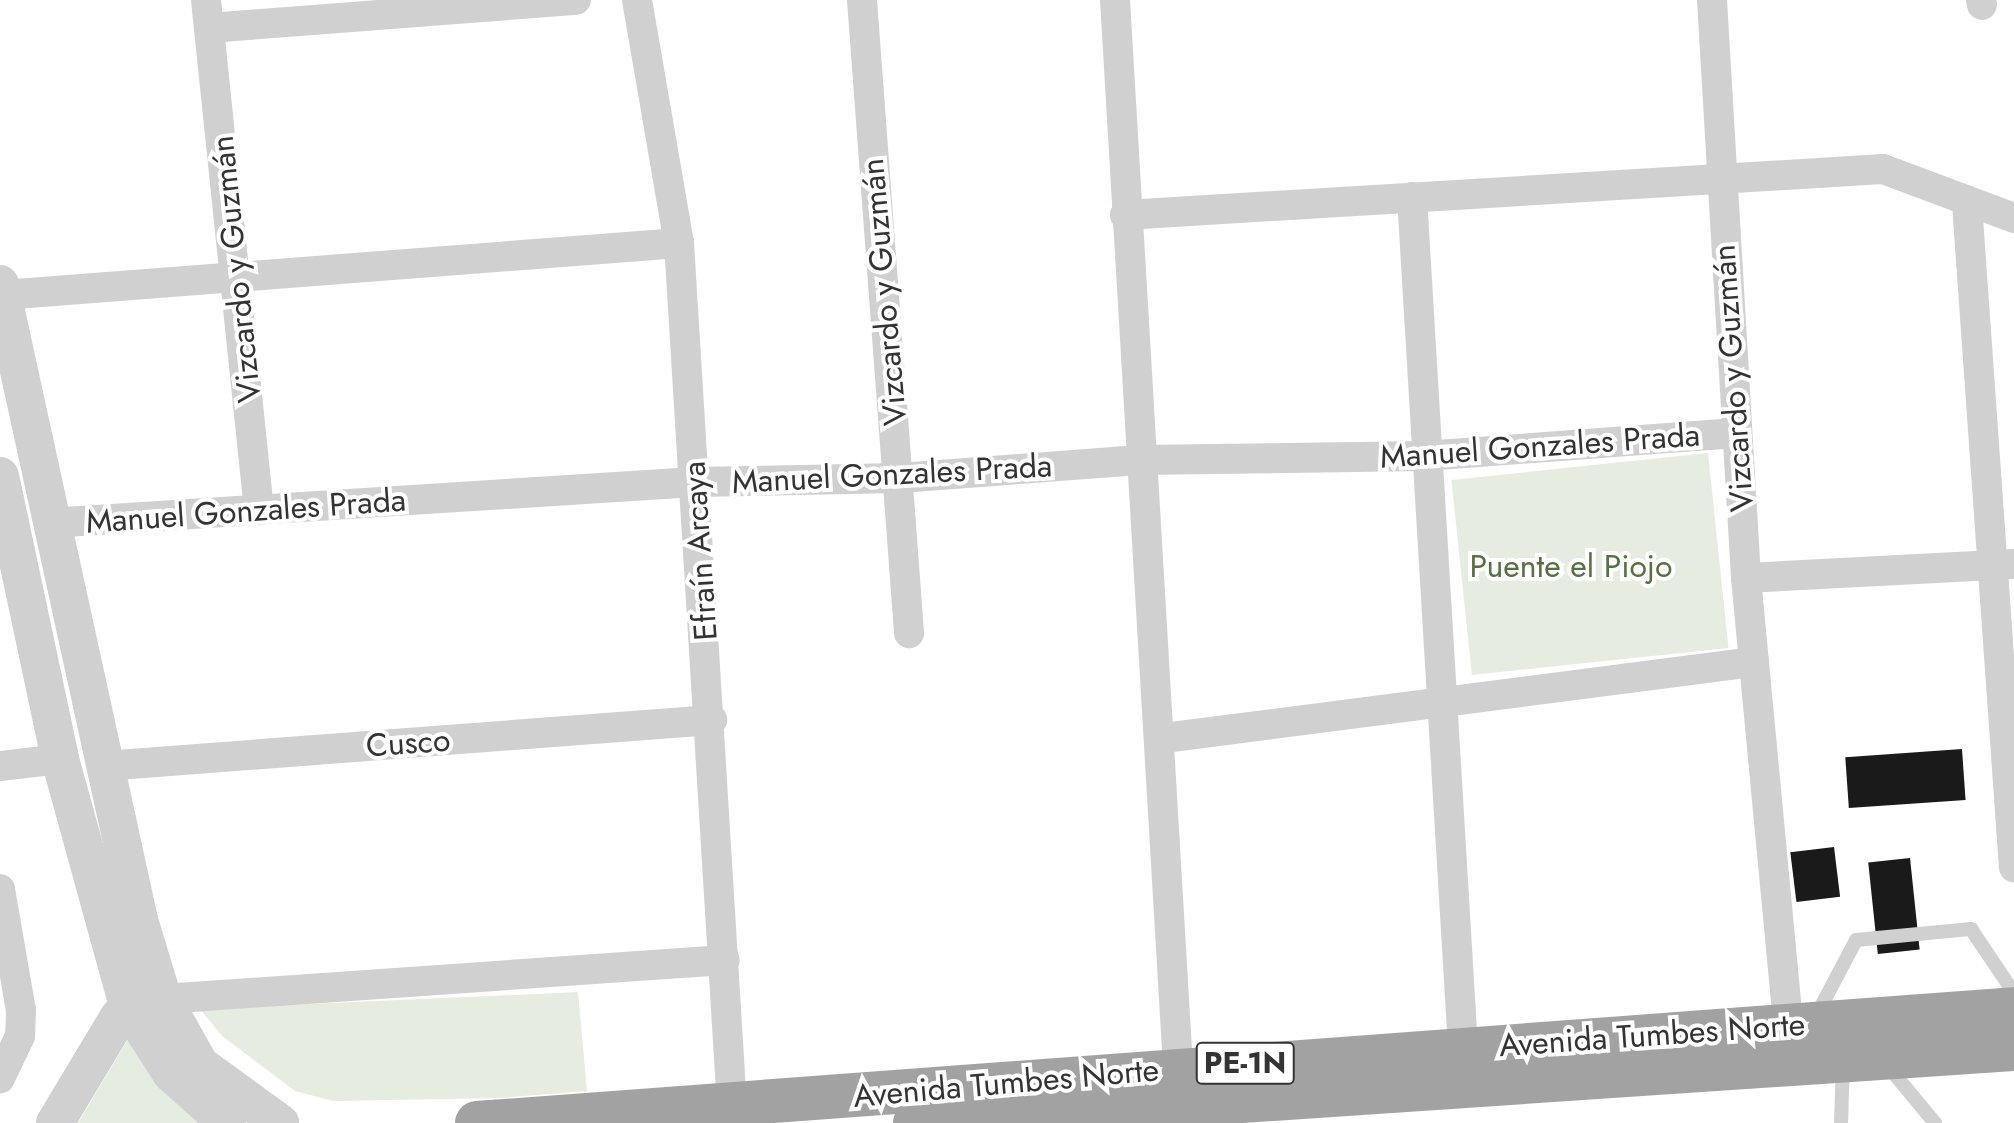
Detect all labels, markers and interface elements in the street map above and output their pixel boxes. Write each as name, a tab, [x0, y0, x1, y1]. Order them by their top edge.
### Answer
street label: Vizcardo y Guzmán	[203, 134, 269, 404]
street label: Vizcardo y Guzmán	[853, 157, 915, 427]
street label: Vizcardo y Guzmán	[1705, 243, 1761, 513]
street label: Manuel Gonzales Prada	[1379, 416, 1701, 476]
street label: Manuel Gonzales Prada	[731, 446, 1053, 502]
street label: Efraín Arcaya	[675, 460, 725, 642]
street label: Manuel Gonzales Prada	[85, 481, 407, 541]
park label: Puente el Piojo	[1470, 547, 1672, 585]
street label: Cusco	[365, 721, 451, 765]
street label: Avenida Tumbes Norte	[1498, 1005, 1806, 1065]
road number: PE-1N	[1195, 1037, 1295, 1089]
street label: Avenida Tumbes Norte	[852, 1051, 1160, 1115]

